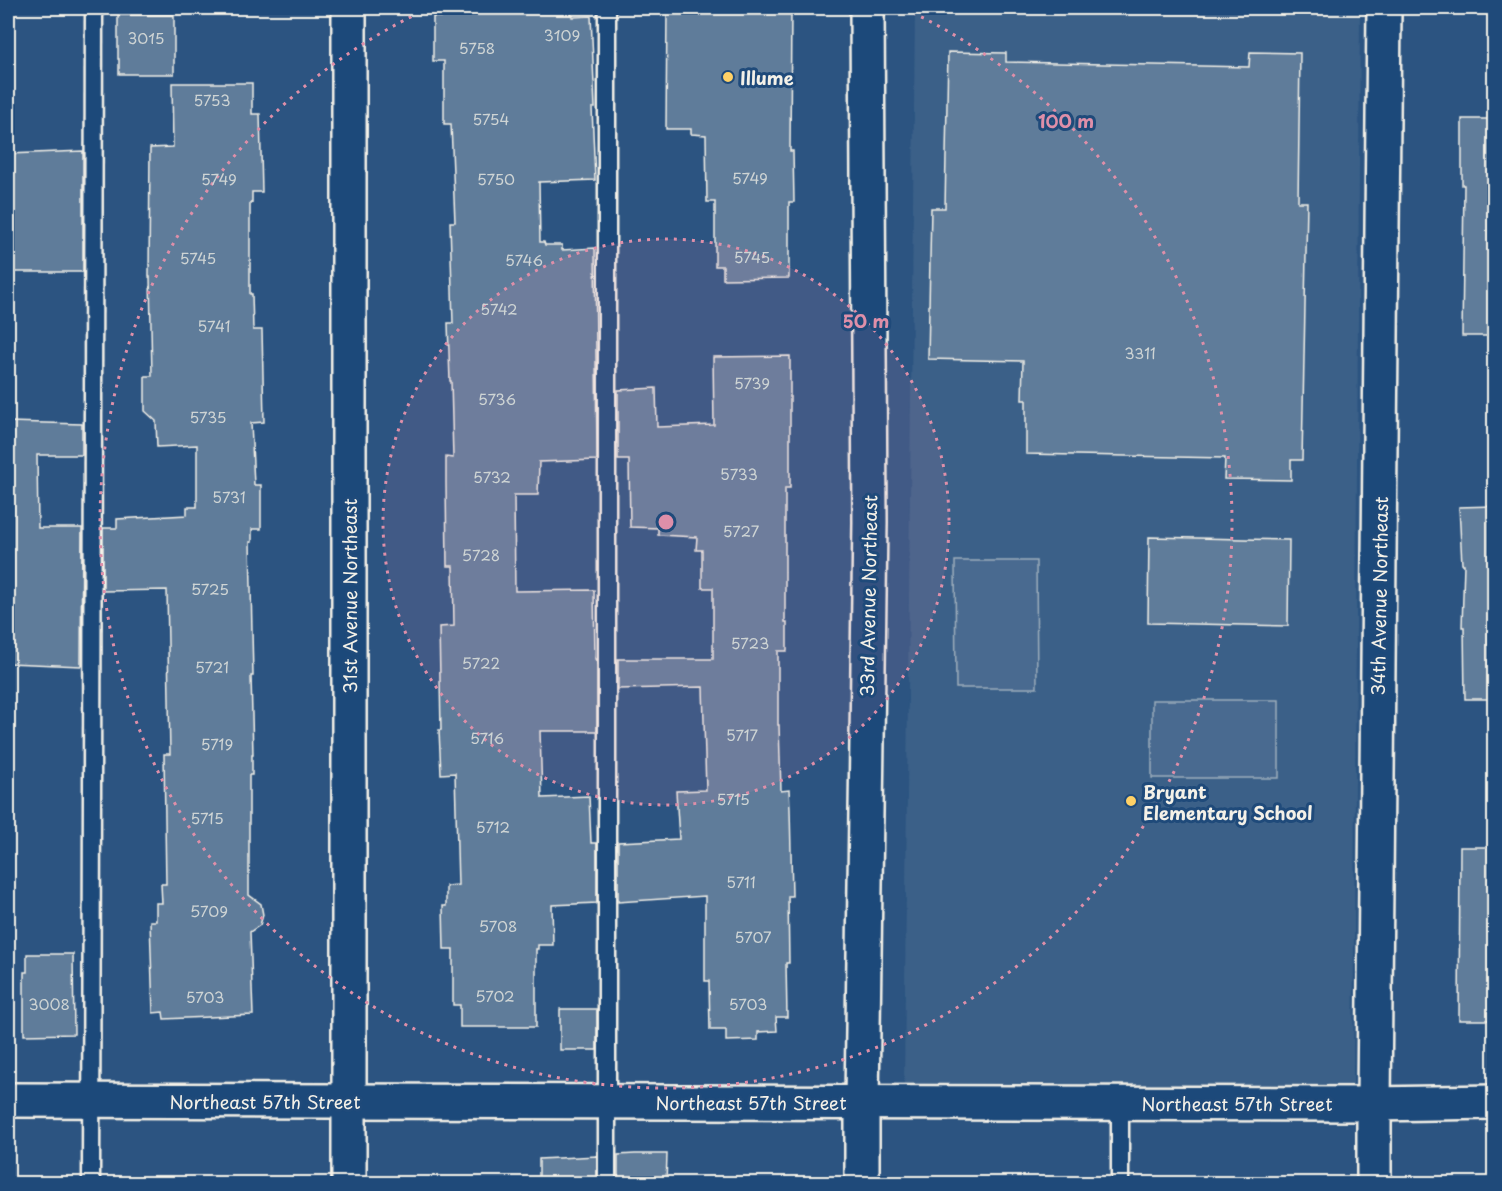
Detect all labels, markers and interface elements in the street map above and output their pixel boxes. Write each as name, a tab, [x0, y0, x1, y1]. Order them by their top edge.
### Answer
house number: 3109	[544, 23, 580, 46]
house number: 3015	[127, 26, 165, 49]
house number: 5758	[459, 36, 495, 59]
place label: Illume	[740, 64, 794, 91]
marker: Illume	[721, 70, 735, 84]
house number: 5753	[194, 88, 231, 111]
house number: 5754	[473, 107, 510, 130]
text: 100 m	[1038, 107, 1094, 134]
house number: 5749	[732, 166, 768, 189]
house number: 5749	[201, 167, 237, 190]
house number: 5750	[477, 167, 515, 190]
house number: 5745	[734, 245, 770, 268]
house number: 5745	[180, 246, 216, 269]
house number: 5746	[505, 248, 543, 271]
house number: 5742	[480, 297, 518, 320]
text: 50 m	[843, 307, 889, 334]
house number: 5741	[197, 314, 231, 337]
house number: 3311	[1124, 341, 1156, 364]
house number: 5739	[734, 371, 770, 394]
house number: 5736	[478, 387, 516, 410]
house number: 5735	[190, 405, 226, 428]
house number: 5733	[720, 462, 758, 485]
house number: 5732	[473, 465, 511, 488]
house number: 5731	[212, 485, 246, 508]
street label: 33rd Avenue Northeast	[853, 495, 883, 697]
street label: 34th Avenue Northeast	[1364, 496, 1394, 696]
street label: 31st Avenue Northeast	[336, 498, 363, 694]
centre of rings	[656, 512, 676, 532]
house number: 5727	[723, 519, 760, 542]
house number: 5728	[462, 543, 500, 566]
house number: 5725	[191, 577, 229, 600]
house number: 5723	[731, 631, 769, 654]
house number: 5722	[462, 651, 500, 674]
house number: 5721	[195, 655, 229, 678]
house number: 5717	[726, 723, 759, 746]
house number: 5716	[470, 726, 504, 749]
house number: 5719	[201, 732, 233, 755]
place label: Bryant Elementary School	[1143, 778, 1313, 826]
house number: 5715	[716, 787, 750, 810]
marker: Bryant Elementary School	[1124, 794, 1138, 808]
house number: 5715	[190, 806, 224, 829]
house number: 5712	[476, 815, 510, 838]
house number: 5711	[726, 870, 756, 893]
house number: 5709	[190, 899, 228, 922]
house number: 5708	[479, 914, 517, 937]
house number: 5707	[735, 925, 772, 948]
house number: 5702	[475, 984, 515, 1007]
house number: 5703	[186, 985, 224, 1008]
house number: 3008	[28, 992, 70, 1015]
house number: 5703	[729, 992, 767, 1015]
street label: Northeast 57th Street	[169, 1088, 361, 1115]
street label: Northeast 57th Street	[655, 1089, 847, 1116]
street label: Northeast 57th Street	[1141, 1090, 1333, 1117]

